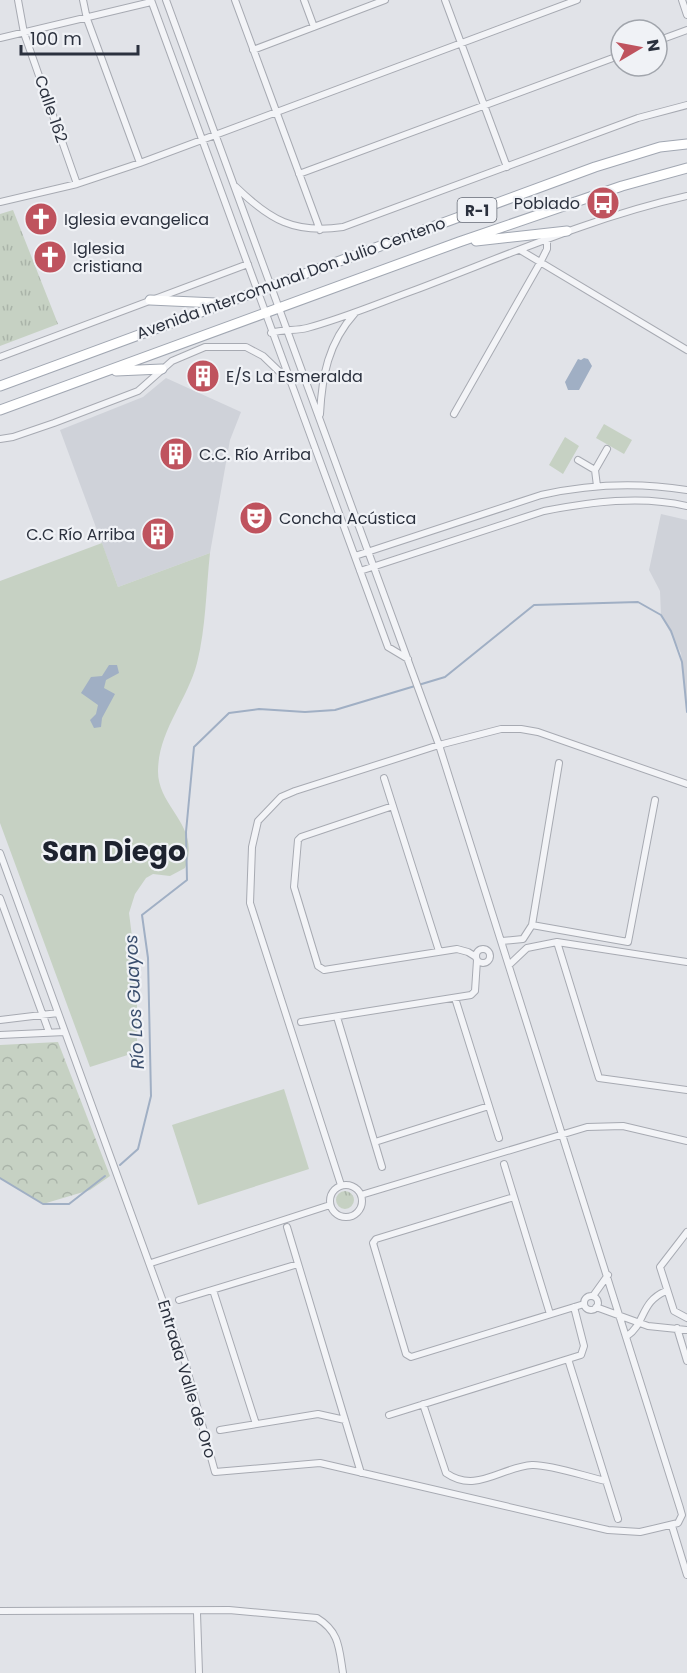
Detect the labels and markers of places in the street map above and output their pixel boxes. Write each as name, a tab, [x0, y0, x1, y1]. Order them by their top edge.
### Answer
bus stop icon: Poblado	[585, 185, 621, 221]
place label: Poblado	[514, 192, 580, 215]
church icon: Iglesia evangelica	[23, 201, 59, 237]
place label: Iglesia evangelica	[64, 208, 209, 231]
place label: Iglesia cristiana	[73, 237, 143, 278]
church icon: Iglesia cristiana	[32, 239, 68, 275]
building icon: E/S La Esmeralda	[185, 358, 221, 394]
place label: E/S La Esmeralda	[226, 365, 363, 388]
building icon: C.C. Río Arriba	[158, 436, 194, 472]
place label: C.C. Río Arriba	[199, 443, 311, 466]
theatre icon: Concha Acústica	[238, 500, 274, 536]
place label: Concha Acústica	[279, 507, 416, 530]
building icon: C.C Río Arriba	[140, 516, 176, 552]
place label: C.C Río Arriba	[26, 523, 135, 546]

